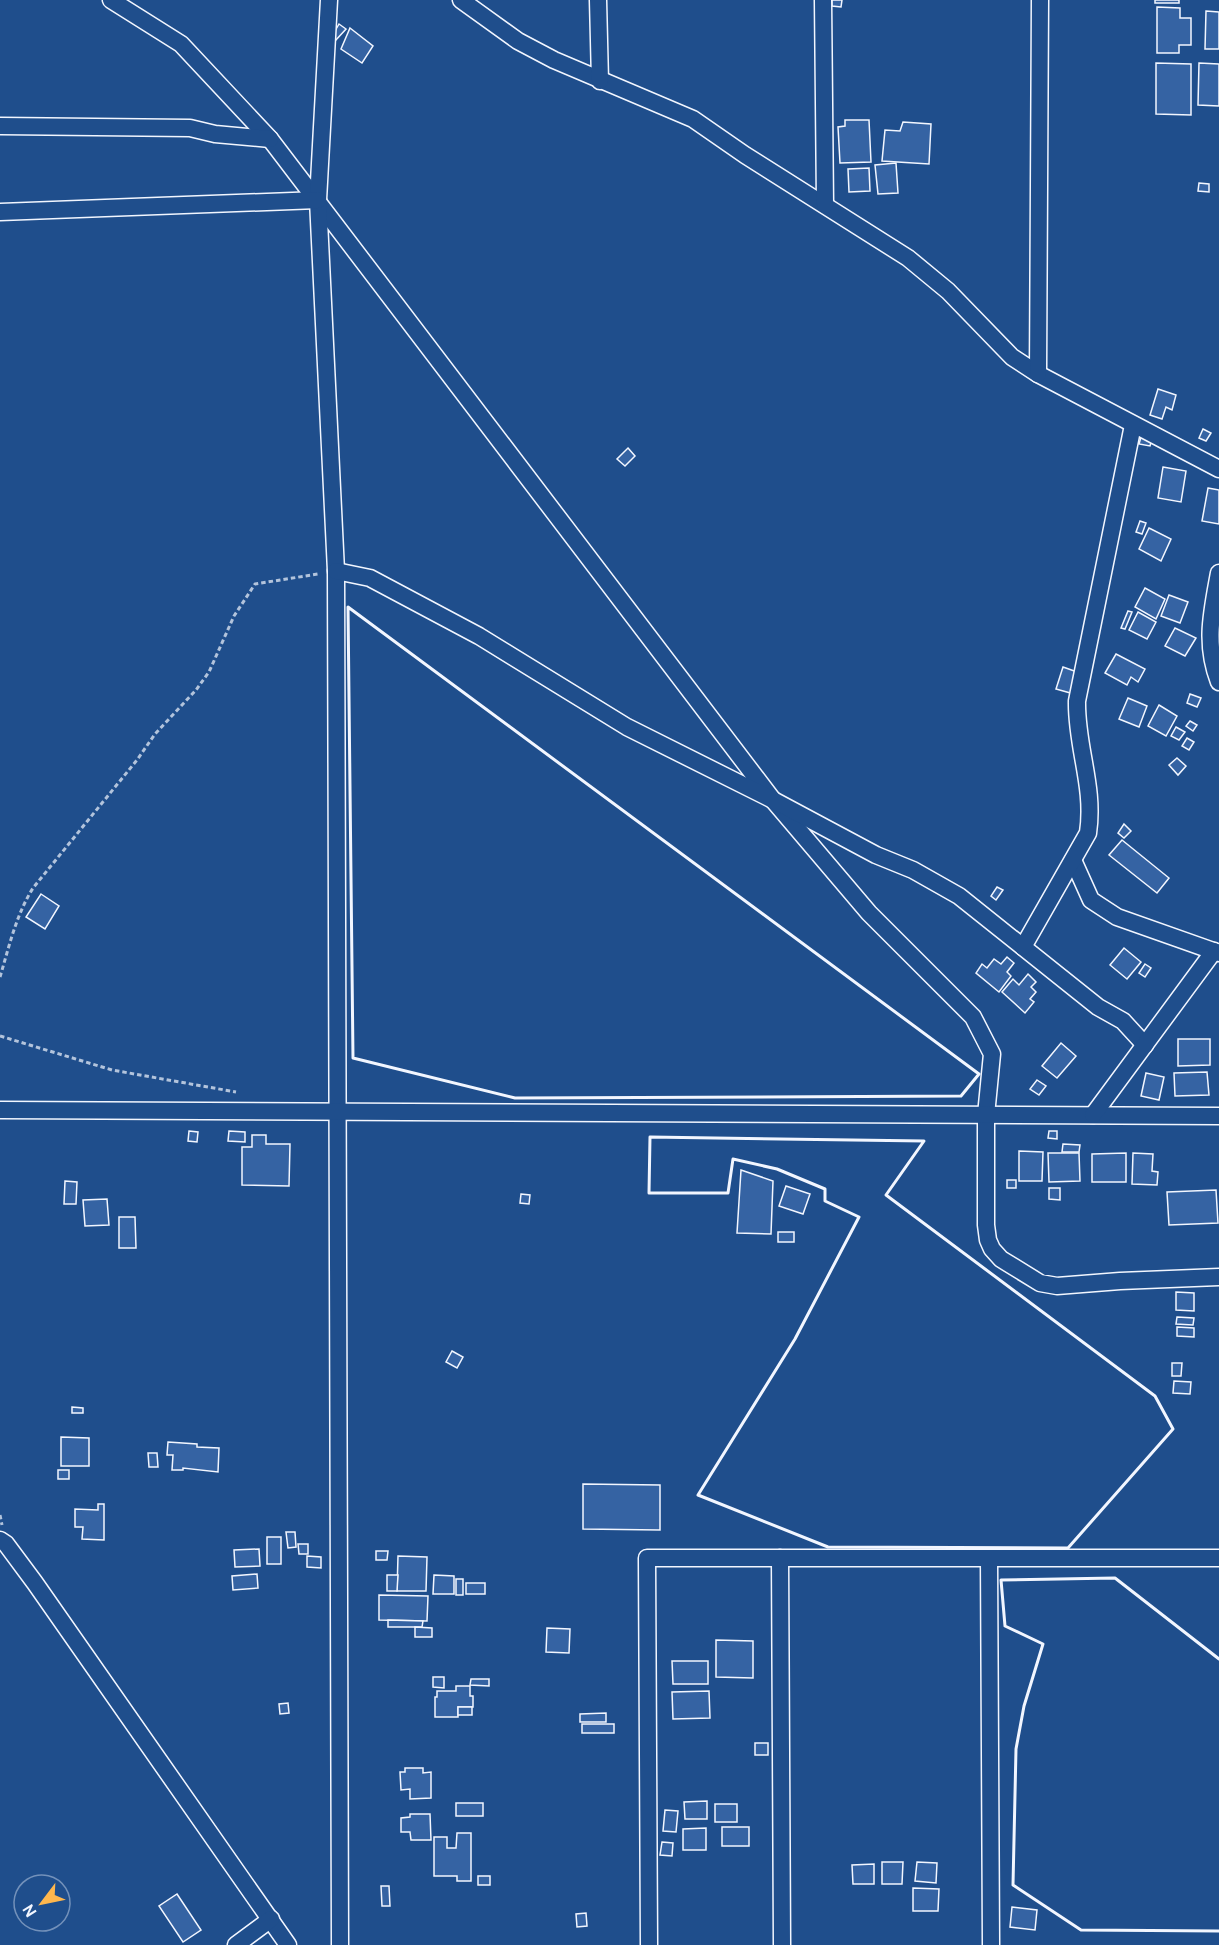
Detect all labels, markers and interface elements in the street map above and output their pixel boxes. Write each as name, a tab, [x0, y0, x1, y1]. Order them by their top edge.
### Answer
north arrow	[12, 1873, 72, 1933]
text: N	[19, 1901, 41, 1921]

